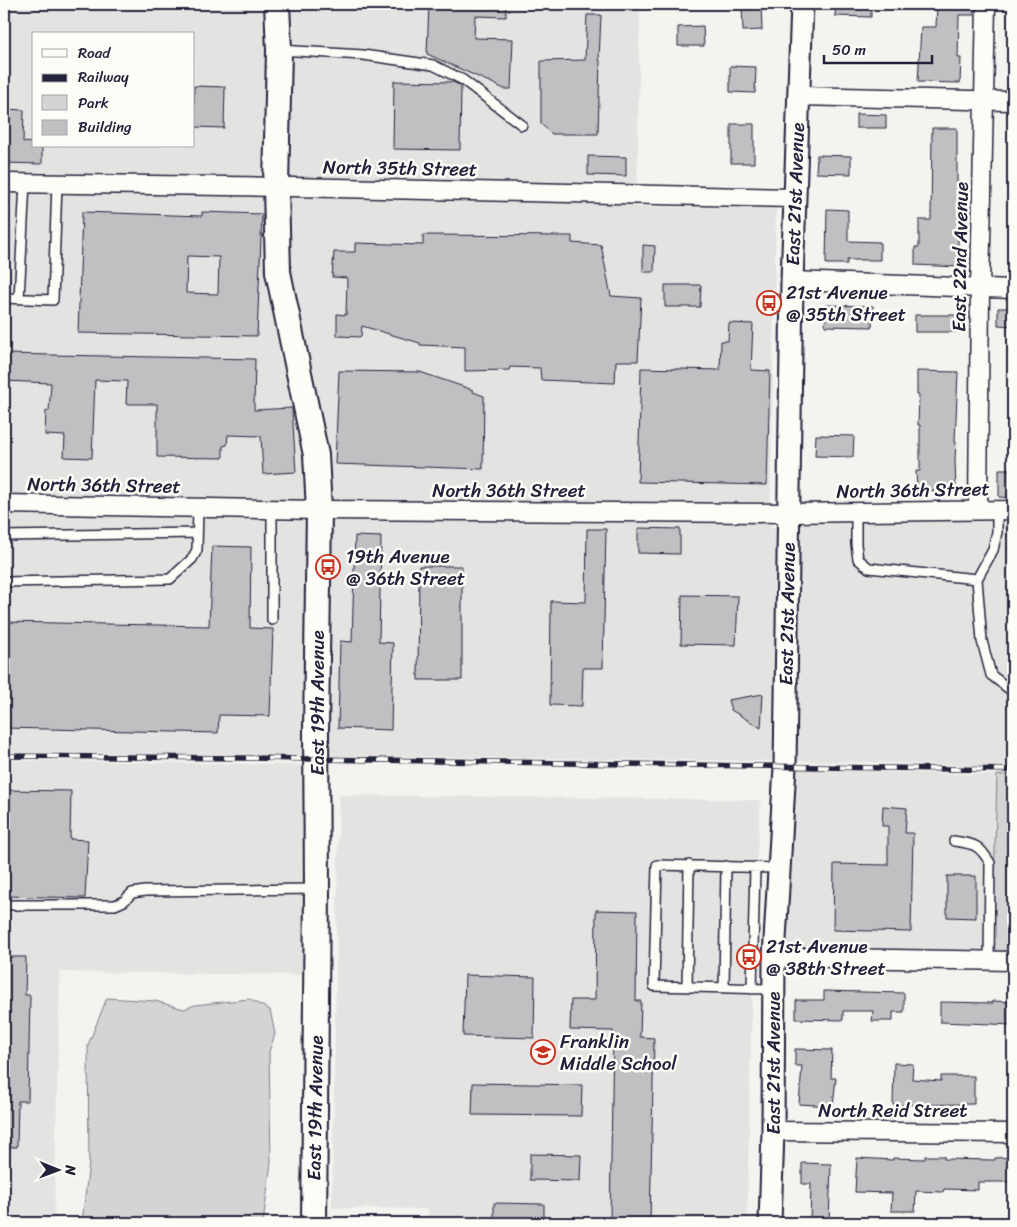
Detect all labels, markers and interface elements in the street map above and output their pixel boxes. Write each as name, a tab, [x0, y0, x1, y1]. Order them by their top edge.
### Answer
legend	[32, 32, 195, 148]
scale bar	[824, 32, 932, 64]
text: 50 m	[832, 37, 867, 63]
text: Road	[78, 40, 111, 66]
text: Railway	[78, 64, 129, 90]
text: Park	[78, 90, 109, 116]
text: Building	[78, 114, 132, 140]
street label: East 21st Avenue	[776, 122, 814, 266]
street label: North 35th Street	[323, 150, 477, 186]
street label: East 22nd Avenue	[942, 182, 978, 332]
place label: 21st Avenue @ 35th Street	[786, 276, 906, 331]
bus stop icon: 21st Avenue @ 35th Street	[756, 290, 782, 316]
street label: North 36th Street	[27, 467, 181, 503]
street label: North 36th Street	[836, 472, 990, 508]
street label: North 36th Street	[432, 474, 586, 507]
place label: 19th Avenue @ 36th Street	[346, 540, 465, 595]
street label: East 21st Avenue	[769, 542, 805, 686]
bus stop icon: 19th Avenue @ 36th Street	[315, 554, 341, 580]
street label: East 19th Avenue	[301, 630, 334, 776]
place label: 21st Avenue @ 38th Street	[766, 930, 886, 985]
bus stop icon: 21st Avenue @ 38th Street	[736, 944, 762, 970]
street label: East 21st Avenue	[757, 992, 790, 1134]
place label: Franklin Middle School	[560, 1025, 677, 1080]
street label: East 19th Avenue	[297, 1035, 333, 1181]
school or university icon: Franklin Middle School	[530, 1039, 556, 1065]
street label: North Reid Street	[818, 1094, 968, 1127]
north arrow	[32, 1144, 82, 1194]
text: N	[58, 1164, 83, 1176]

